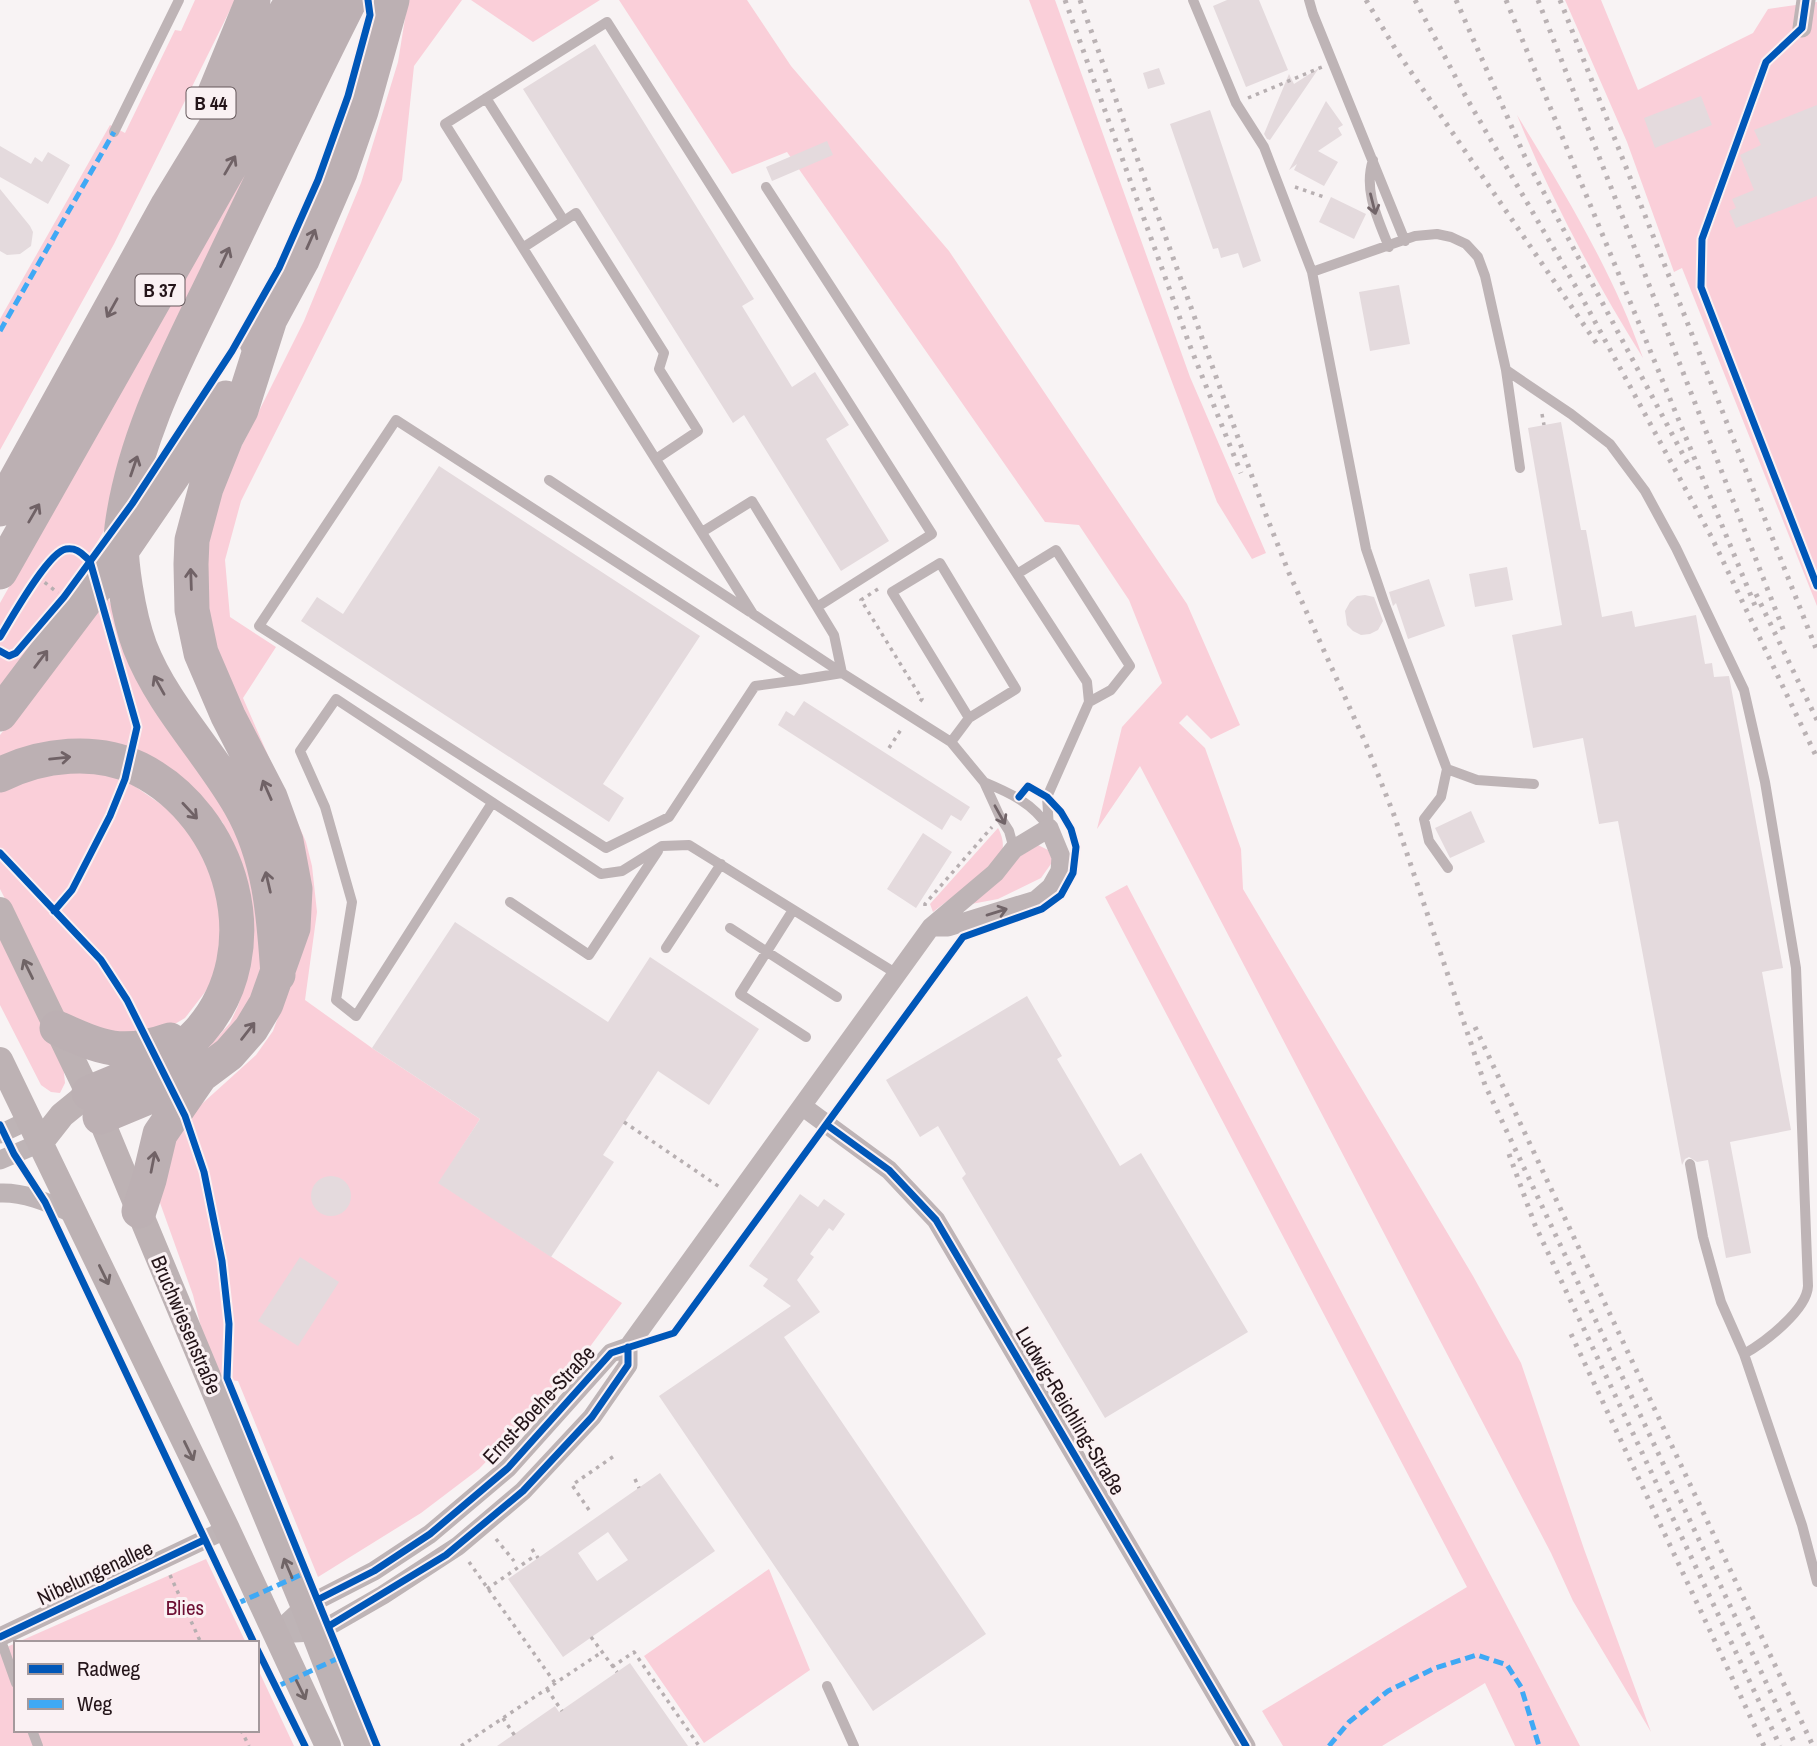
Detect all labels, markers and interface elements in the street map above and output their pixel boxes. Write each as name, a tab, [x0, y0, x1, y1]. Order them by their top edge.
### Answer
road number: B 44	[186, 88, 235, 118]
one-way arrow	[223, 156, 237, 176]
one-way arrow	[1367, 193, 1380, 215]
one-way arrow	[305, 229, 318, 251]
one-way arrow	[219, 247, 232, 268]
road number: B 37	[136, 274, 184, 306]
one-way arrow	[105, 297, 118, 318]
one-way arrow	[129, 455, 141, 477]
one-way arrow	[27, 503, 41, 523]
one-way arrow	[185, 568, 198, 591]
one-way arrow	[34, 651, 49, 669]
one-way arrow	[152, 675, 165, 696]
one-way arrow	[49, 751, 71, 764]
one-way arrow	[260, 780, 273, 802]
one-way arrow	[182, 802, 199, 819]
one-way arrow	[993, 805, 1007, 825]
one-way arrow	[261, 872, 274, 894]
one-way arrow	[985, 905, 1007, 917]
one-way arrow	[21, 959, 35, 980]
one-way arrow	[240, 1022, 255, 1041]
one-way arrow	[146, 1151, 160, 1174]
street label: Bruchwiesenstraße	[144, 1251, 229, 1399]
one-way arrow	[97, 1264, 111, 1285]
street label: Ludwig-Reichling-Straße	[1009, 1321, 1132, 1500]
street label: Ernst-Boehe-Straße	[476, 1339, 601, 1471]
one-way arrow	[183, 1440, 197, 1461]
street label: Nibelungenallee	[32, 1533, 157, 1612]
one-way arrow	[281, 1558, 294, 1579]
park label: Blies	[166, 1593, 204, 1622]
legend	[14, 1641, 259, 1732]
text: Radweg	[77, 1654, 141, 1683]
one-way arrow	[295, 1679, 308, 1700]
text: Weg	[77, 1689, 113, 1718]

